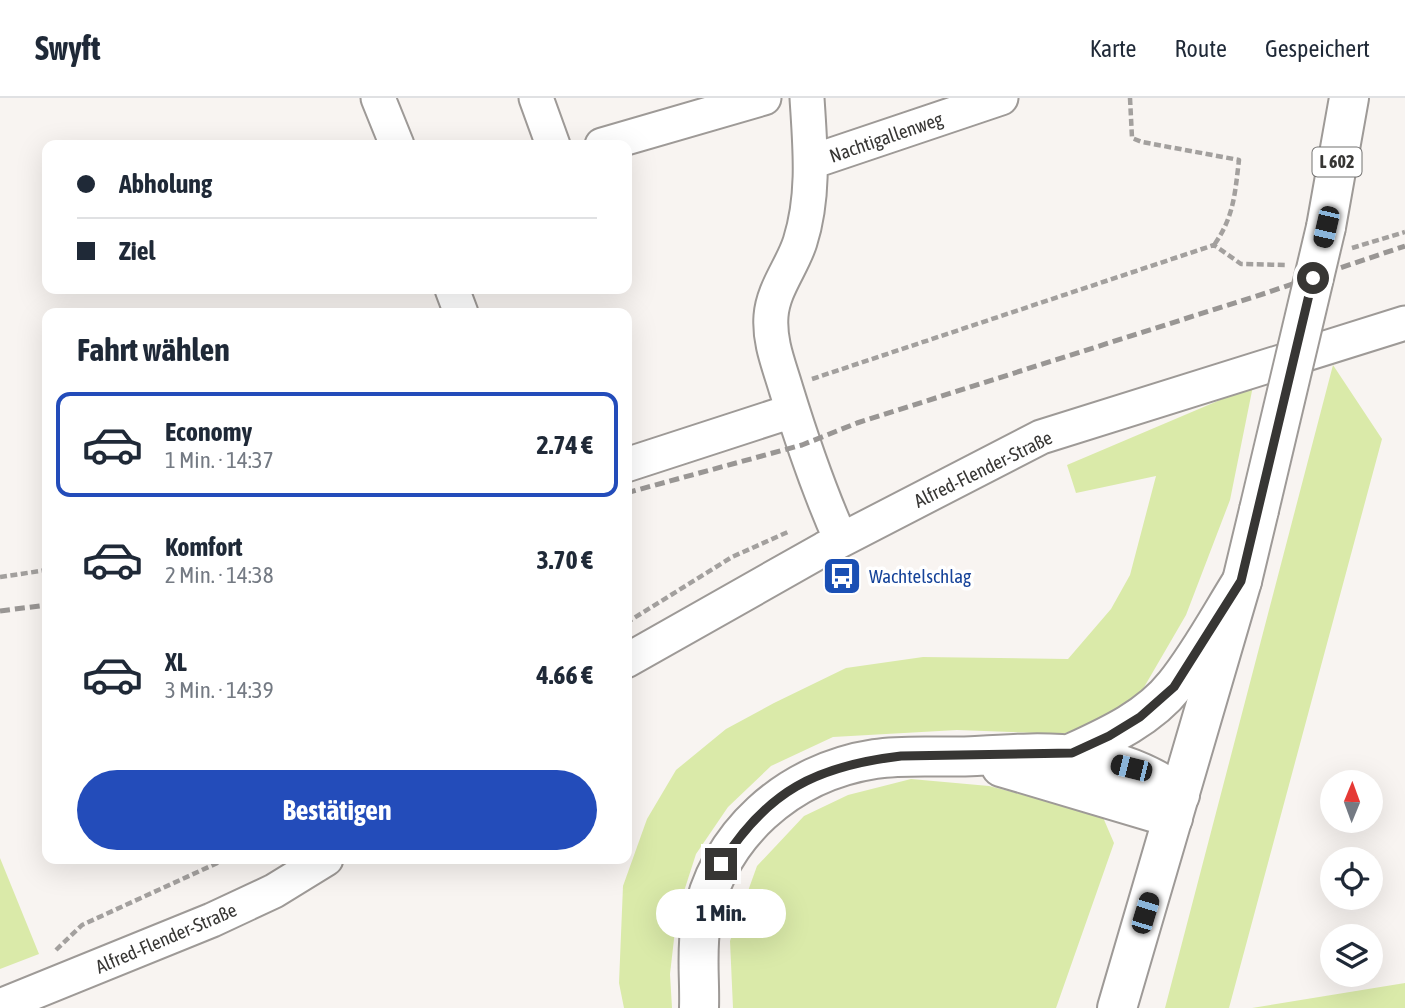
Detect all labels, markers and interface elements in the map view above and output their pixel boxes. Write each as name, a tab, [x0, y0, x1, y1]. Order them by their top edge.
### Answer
text: Swyft	[35, 29, 100, 67]
text: Karte	[1090, 35, 1136, 62]
text: Route	[1174, 35, 1227, 62]
text: Gespeichert	[1265, 35, 1370, 62]
street label: Nachtigallenweg	[826, 107, 946, 167]
road number: L 602	[1312, 148, 1362, 176]
text: Abholung	[119, 169, 212, 199]
car	[1312, 204, 1341, 250]
text: Ziel	[119, 236, 155, 266]
route start	[1297, 262, 1329, 294]
text: Fahrt wählen	[77, 331, 230, 368]
icon: car	[81, 413, 144, 476]
text: Economy	[165, 417, 252, 447]
street label: Alfred-Flender-Straße	[910, 426, 1056, 512]
text: 2.74 €	[536, 430, 593, 460]
text: 1 Min. · 14:37	[165, 447, 273, 473]
icon: car	[81, 528, 144, 591]
text: Komfort	[165, 532, 242, 562]
text: 3.70 €	[536, 545, 593, 575]
bus stop icon: Wachtelschlag	[821, 555, 863, 597]
text: 2 Min. · 14:38	[165, 562, 273, 588]
place label: Wachtelschlag	[869, 565, 972, 587]
icon: car	[81, 643, 144, 706]
text: XL	[165, 647, 187, 677]
text: 4.66 €	[536, 660, 593, 690]
text: 3 Min. · 14:39	[165, 677, 273, 703]
car	[1109, 753, 1154, 783]
button: Bestätigen	[77, 770, 597, 850]
north arrow	[1320, 770, 1382, 833]
map controls	[1320, 770, 1383, 987]
button: locate	[1320, 847, 1383, 910]
route end	[705, 848, 737, 880]
callout: 1 Min.	[656, 888, 786, 938]
car	[1129, 890, 1162, 936]
street label: Alfred-Flender-Straße	[92, 898, 240, 978]
text: 1 Min.	[696, 900, 746, 926]
button: layers	[1320, 924, 1383, 987]

